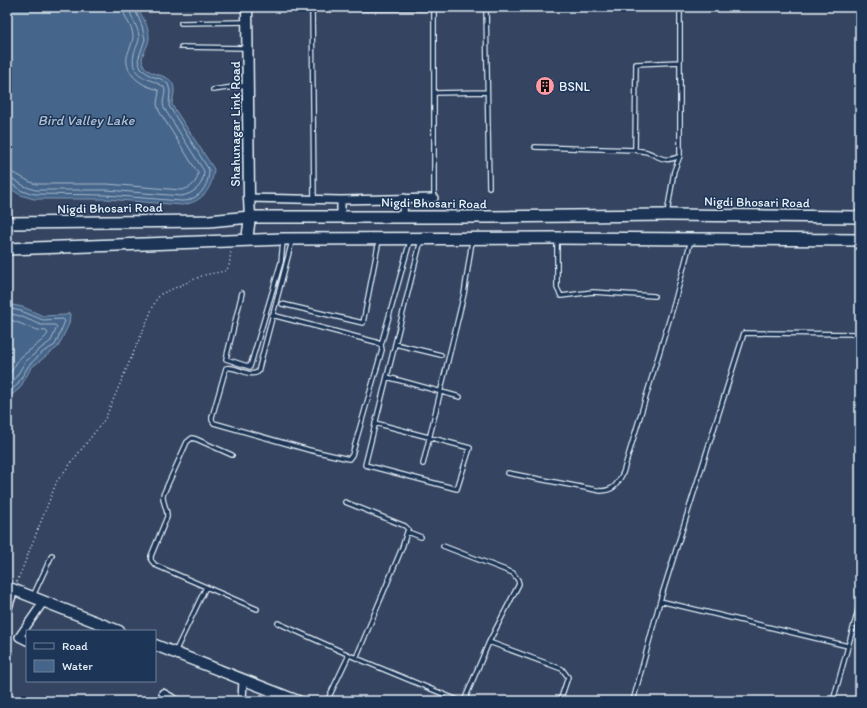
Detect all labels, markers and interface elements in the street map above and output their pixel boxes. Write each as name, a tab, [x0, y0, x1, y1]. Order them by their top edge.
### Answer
street label: Shahunagar Link Road	[228, 61, 243, 187]
building icon: BSNL	[534, 75, 556, 97]
place label: BSNL	[559, 79, 590, 94]
water label: Bird Valley Lake	[38, 112, 136, 129]
street label: Nigdi Bhosari Road	[704, 194, 810, 210]
street label: Nigdi Bhosari Road	[381, 195, 487, 211]
street label: Nigdi Bhosari Road	[57, 200, 163, 216]
legend	[26, 630, 156, 682]
text: Road	[62, 639, 88, 653]
text: Water	[62, 659, 93, 673]

